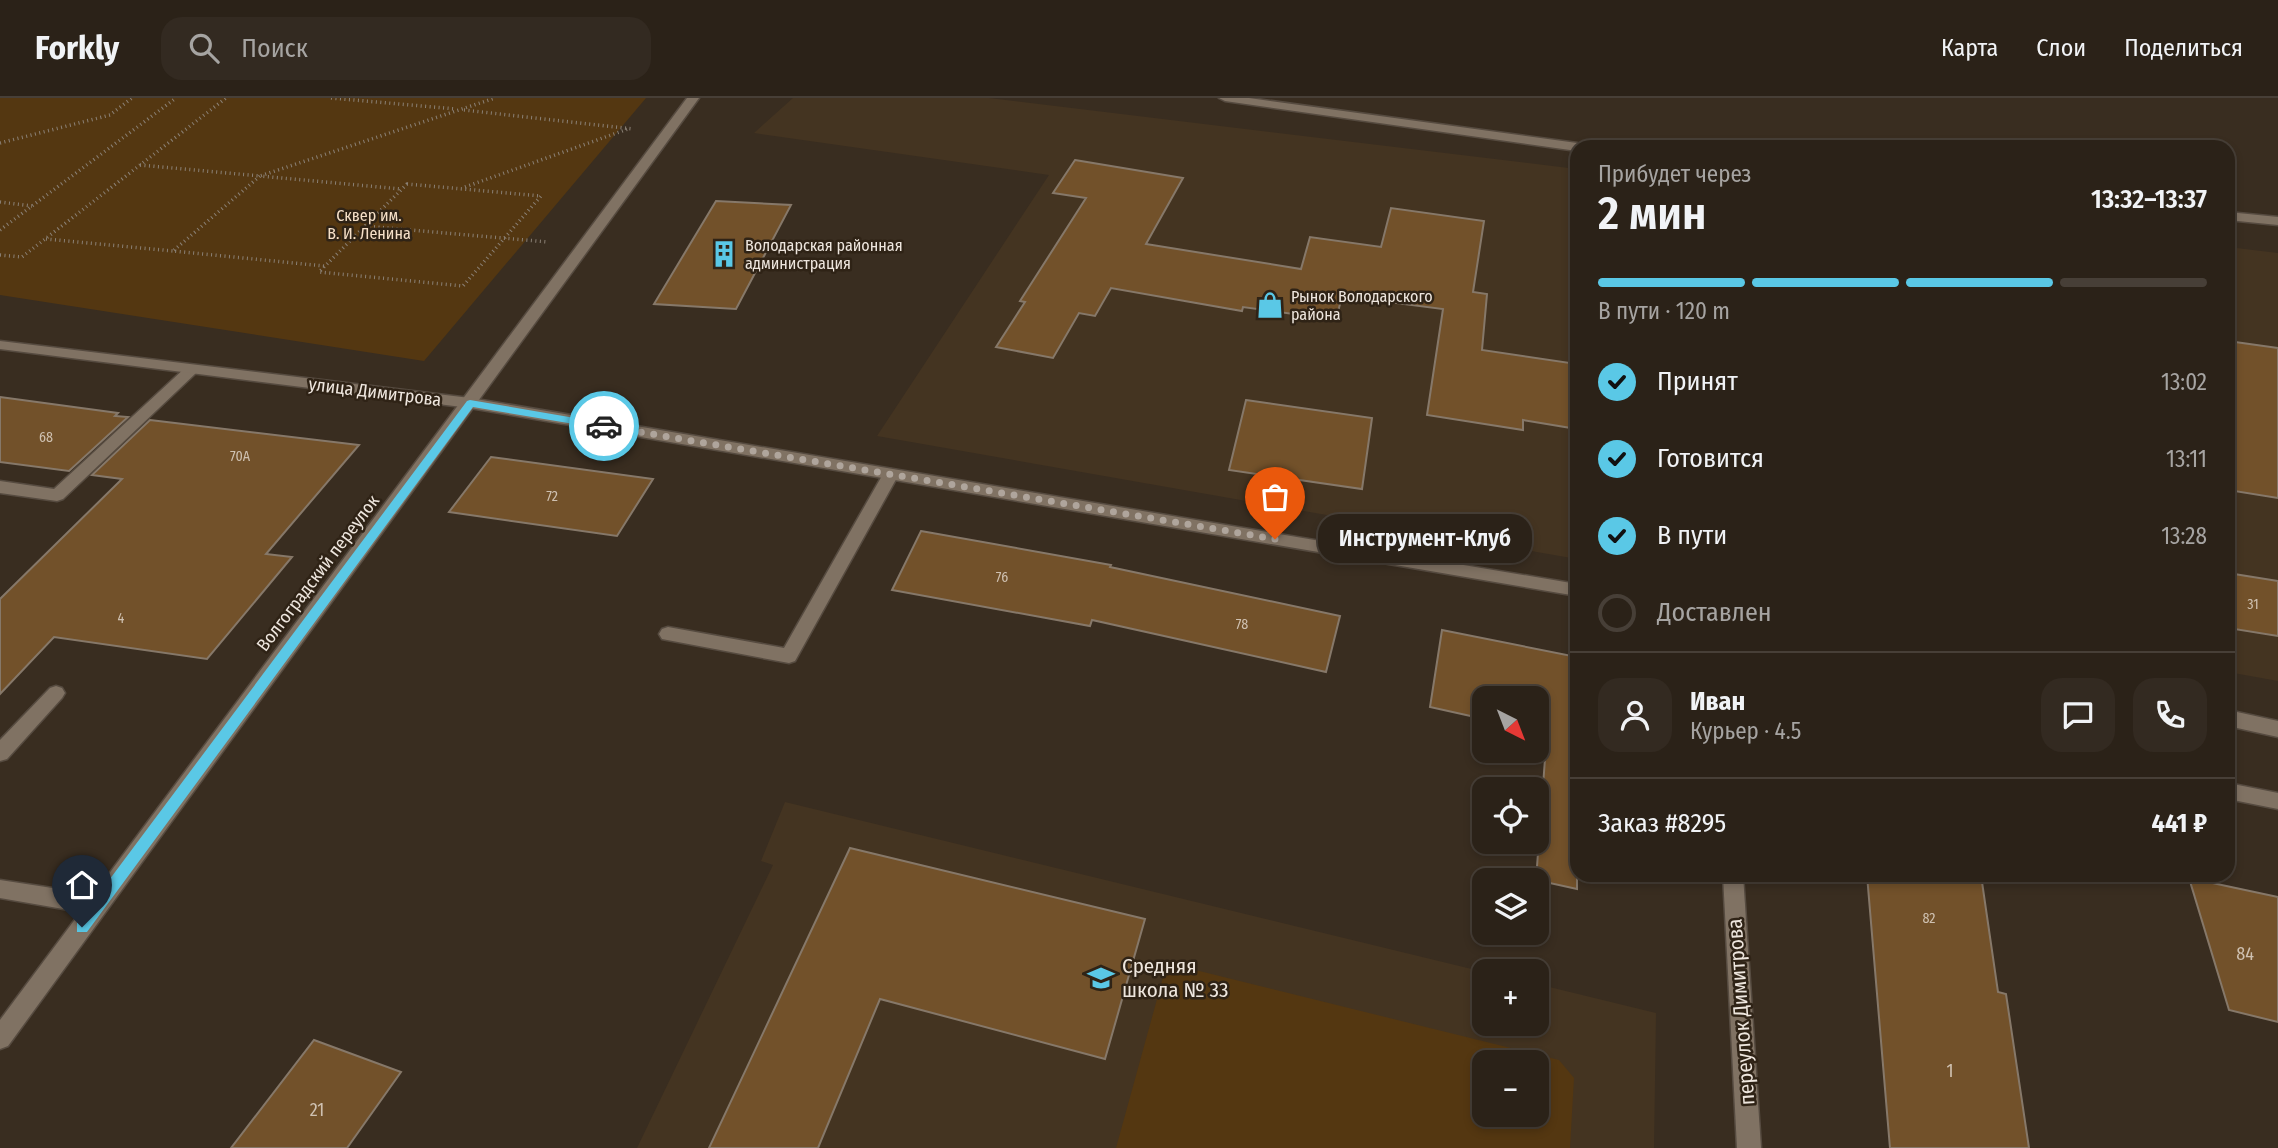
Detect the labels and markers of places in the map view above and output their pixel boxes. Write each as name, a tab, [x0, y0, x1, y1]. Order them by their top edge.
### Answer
place label: Володарская районная администрация	[745, 236, 903, 273]
building icon: Володарская районная администрация	[709, 239, 739, 269]
place label: Рынок Володарского района	[1291, 287, 1433, 324]
shop icon: Рынок Володарского района	[1255, 290, 1285, 320]
pin	[1245, 467, 1305, 539]
callout: Инструмент-Клуб	[1317, 514, 1530, 564]
pin	[52, 855, 112, 927]
place label: Средняя школа № 33	[1122, 953, 1229, 1003]
school or university icon: Средняя школа № 33	[1086, 963, 1116, 993]

